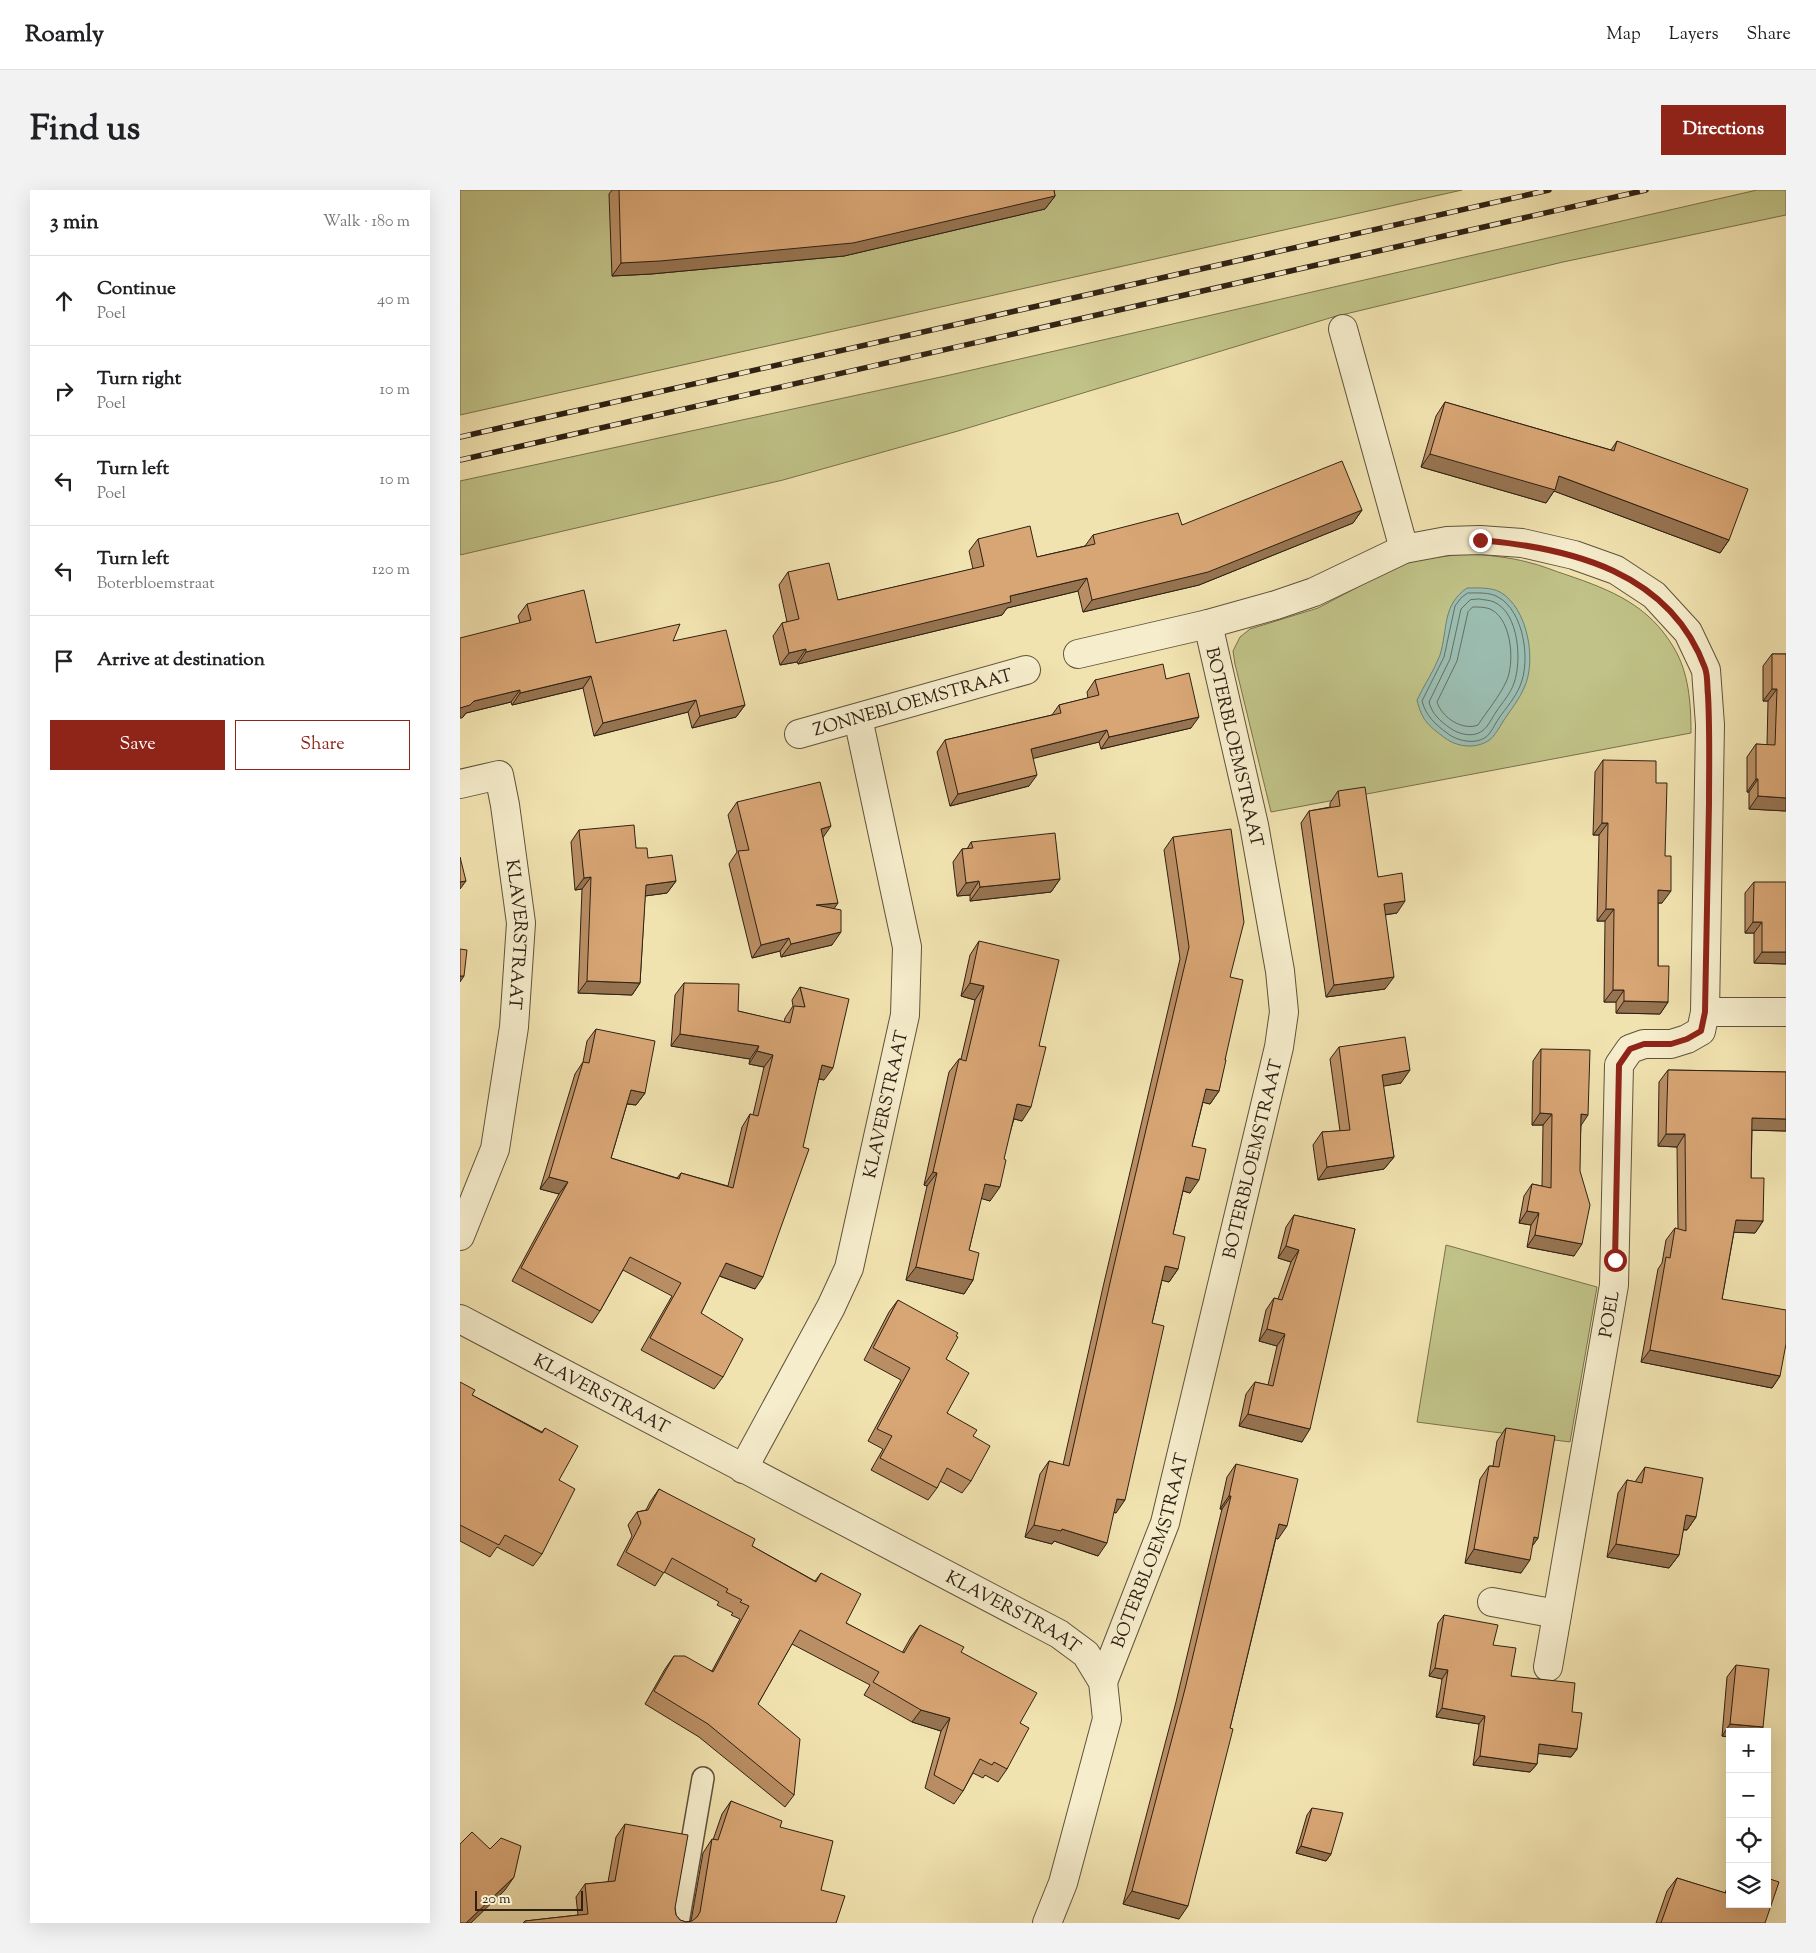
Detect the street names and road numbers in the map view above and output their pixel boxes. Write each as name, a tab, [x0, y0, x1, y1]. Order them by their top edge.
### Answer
street label: BOTERBLOEMSTRAAT	[1197, 645, 1269, 850]
street label: ZONNEBLOEMSTRAAT	[810, 663, 1016, 744]
street label: KLAVERSTRAAT	[498, 858, 532, 1011]
street label: KLAVERSTRAAT	[858, 1028, 916, 1181]
street label: BOTERBLOEMSTRAAT	[1218, 1057, 1291, 1262]
street label: POEL	[1594, 1289, 1628, 1340]
street label: KLAVERSTRAAT	[528, 1349, 674, 1442]
street label: BOTERBLOEMSTRAAT	[1106, 1450, 1196, 1652]
street label: KLAVERSTRAAT	[940, 1566, 1086, 1661]

